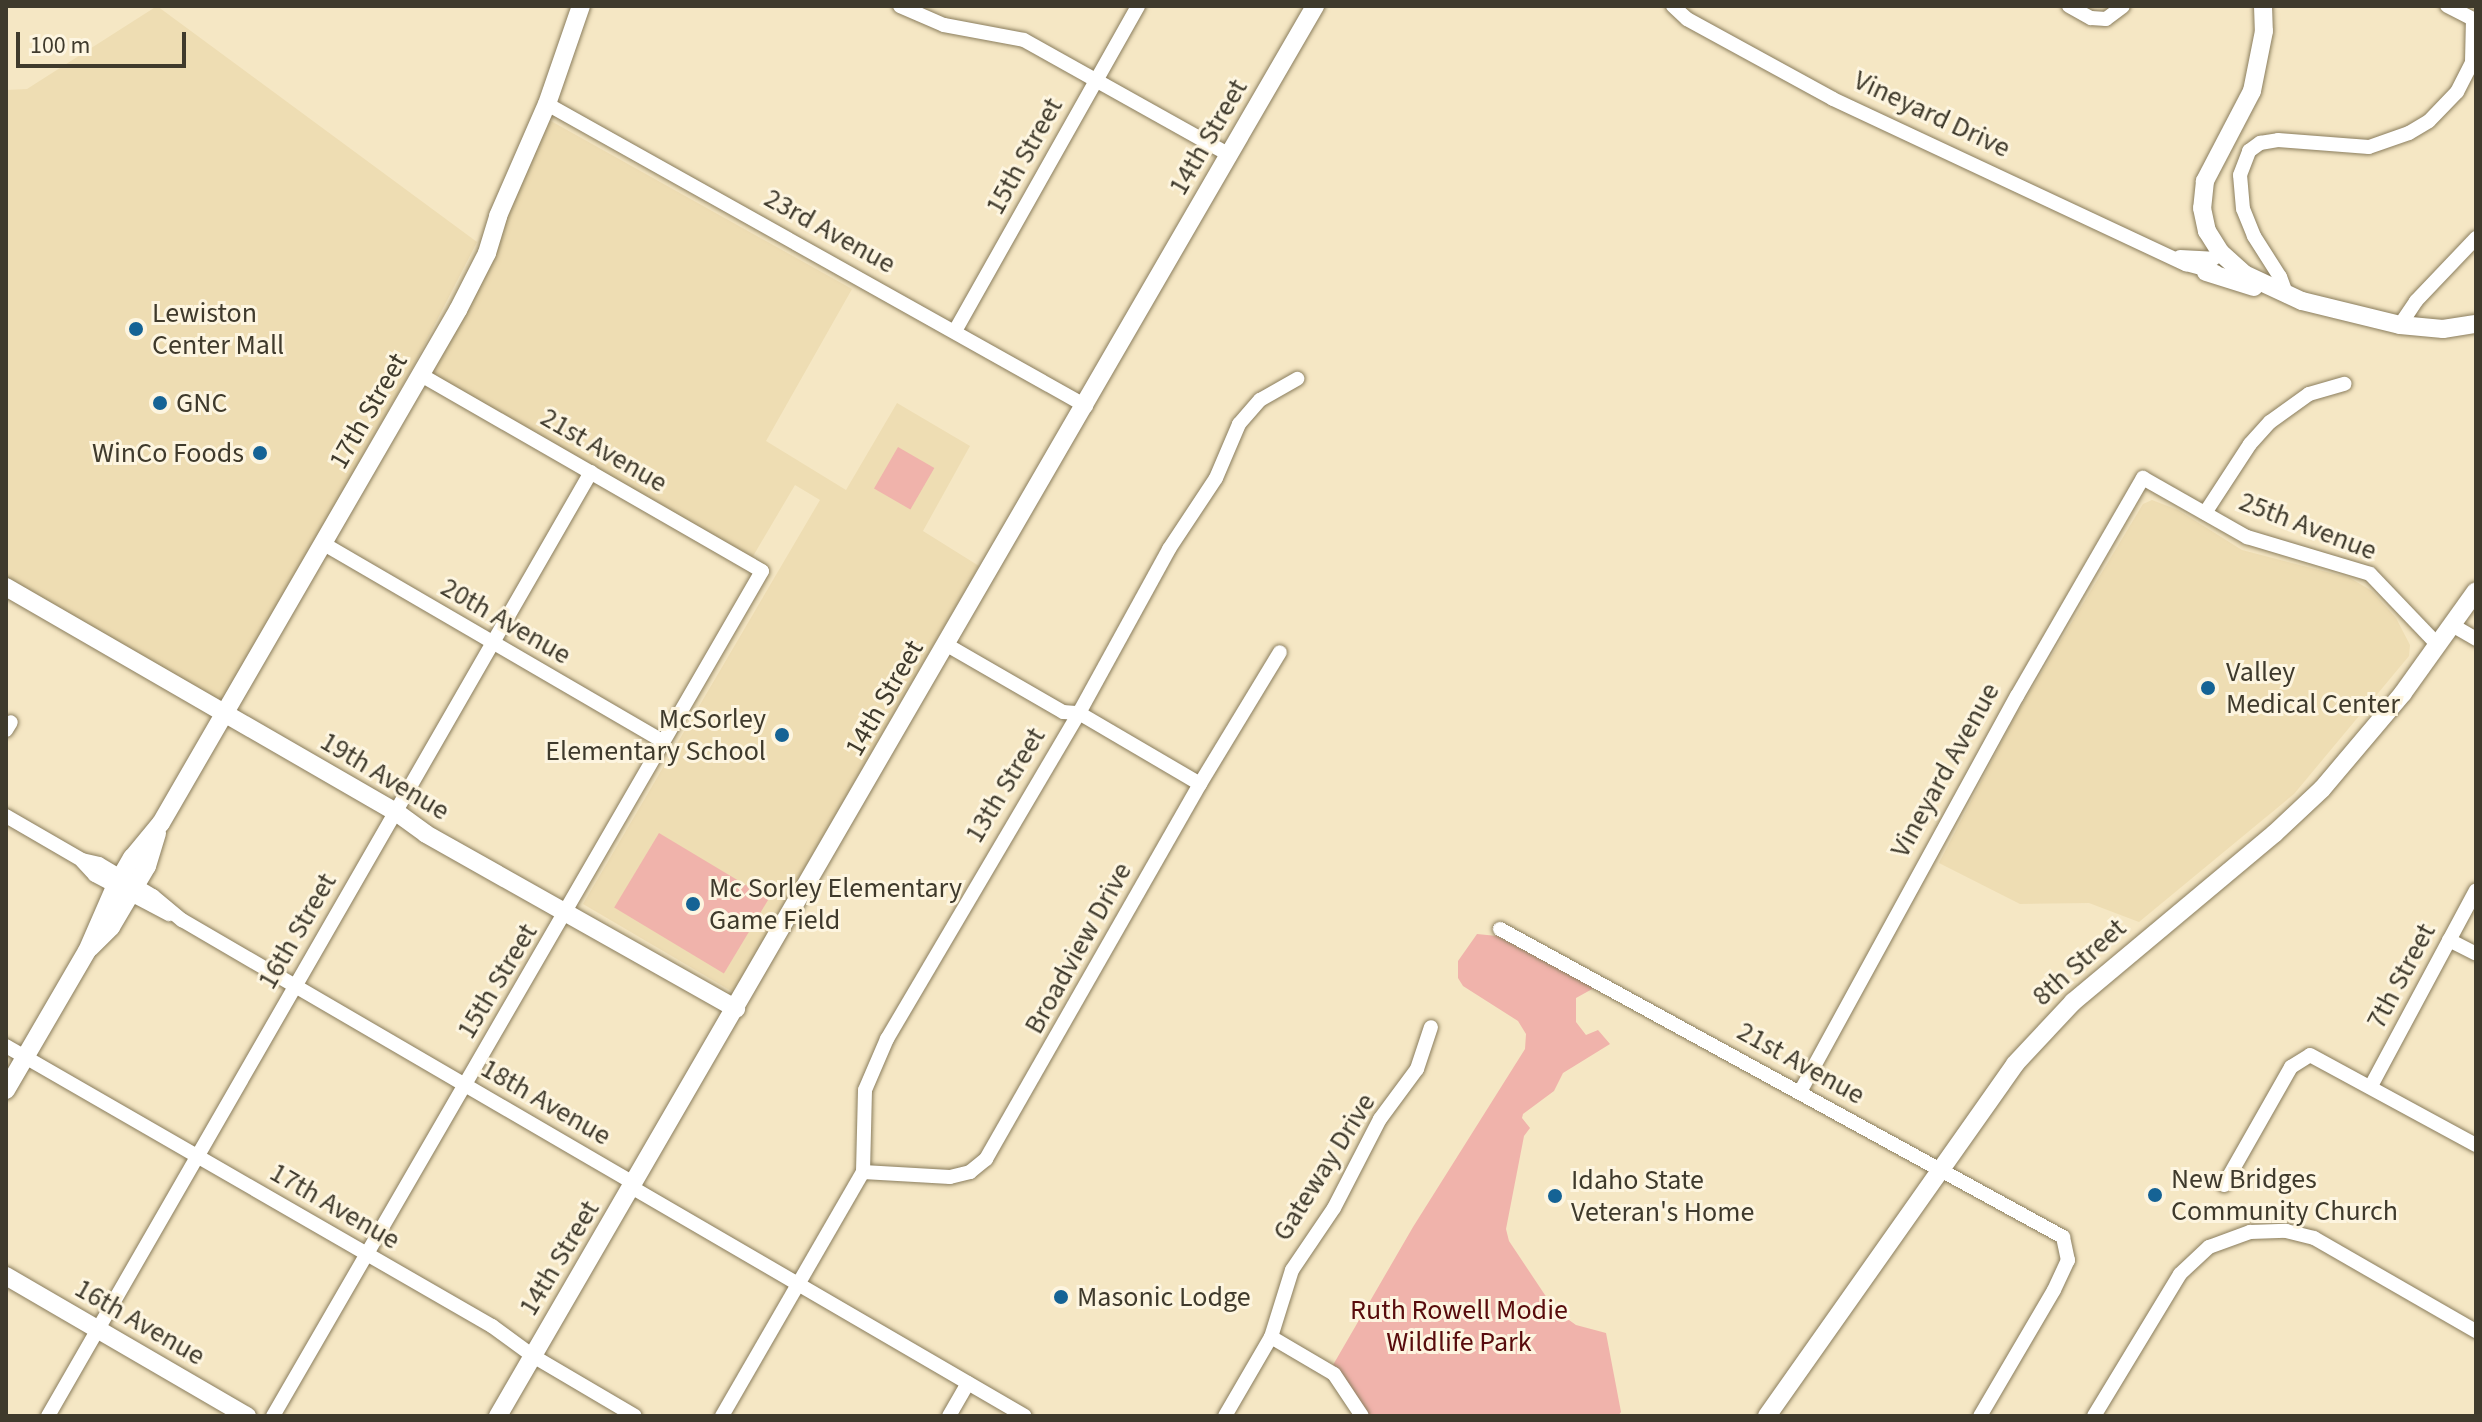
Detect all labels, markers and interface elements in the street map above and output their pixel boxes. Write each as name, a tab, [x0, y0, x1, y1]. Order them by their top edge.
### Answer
scale bar	[20, 16, 190, 66]
text: 100 m	[30, 28, 90, 63]
street label: Vineyard Drive	[1849, 63, 2015, 165]
street label: 14th Street	[1161, 73, 1255, 201]
street label: 15th Street	[978, 92, 1070, 220]
street label: 23rd Avenue	[759, 181, 901, 281]
place label: Lewiston Center Mall	[152, 296, 284, 362]
marker: Lewiston Center Mall	[127, 320, 145, 338]
street label: 17th Street	[321, 347, 415, 475]
place label: GNC	[176, 386, 227, 420]
marker: GNC	[151, 394, 169, 412]
street label: 21st Avenue	[535, 400, 673, 500]
place label: WinCo Foods	[92, 436, 244, 470]
marker: WinCo Foods	[251, 444, 269, 462]
street label: 25th Avenue	[2235, 484, 2381, 568]
street label: 20th Avenue	[435, 570, 577, 672]
street label: 14th Street	[837, 634, 931, 762]
place label: Valley Medical Center	[2226, 655, 2400, 721]
street label: Vineyard Avenue	[1883, 677, 2007, 863]
marker: Valley Medical Center	[2197, 677, 2219, 699]
place label: McSorley Elementary School	[545, 702, 766, 768]
street label: 13th Street	[958, 721, 1052, 849]
street label: 19th Avenue	[314, 724, 456, 828]
marker: McSorley Elementary School	[773, 726, 791, 744]
street label: Broadview Drive	[1017, 856, 1139, 1040]
street label: 16th Street	[250, 867, 344, 995]
place label: Mc Sorley Elementary Game Field	[709, 871, 962, 937]
marker: Mc Sorley Elementary Game Field	[684, 895, 702, 913]
street label: 8th Street	[2025, 911, 2133, 1013]
street label: 15th Street	[450, 917, 544, 1045]
street label: 7th Street	[2359, 918, 2443, 1034]
street label: 21st Avenue	[1731, 1014, 1871, 1112]
street label: 18th Avenue	[475, 1051, 617, 1153]
street label: Gateway Drive	[1265, 1087, 1383, 1247]
street label: 17th Avenue	[264, 1155, 406, 1257]
place label: New Bridges Community Church	[2171, 1162, 2398, 1228]
place label: Idaho State Veteran's Home	[1571, 1163, 1754, 1229]
marker: New Bridges Community Church	[2146, 1186, 2164, 1204]
marker: Idaho State Veteran's Home	[1546, 1187, 1564, 1205]
street label: 14th Street	[512, 1194, 606, 1322]
street label: 16th Avenue	[69, 1271, 211, 1373]
place label: Masonic Lodge	[1077, 1280, 1251, 1314]
marker: Masonic Lodge	[1052, 1288, 1070, 1306]
park label: Ruth Rowell Modie Wildlife Park	[1350, 1293, 1568, 1359]

